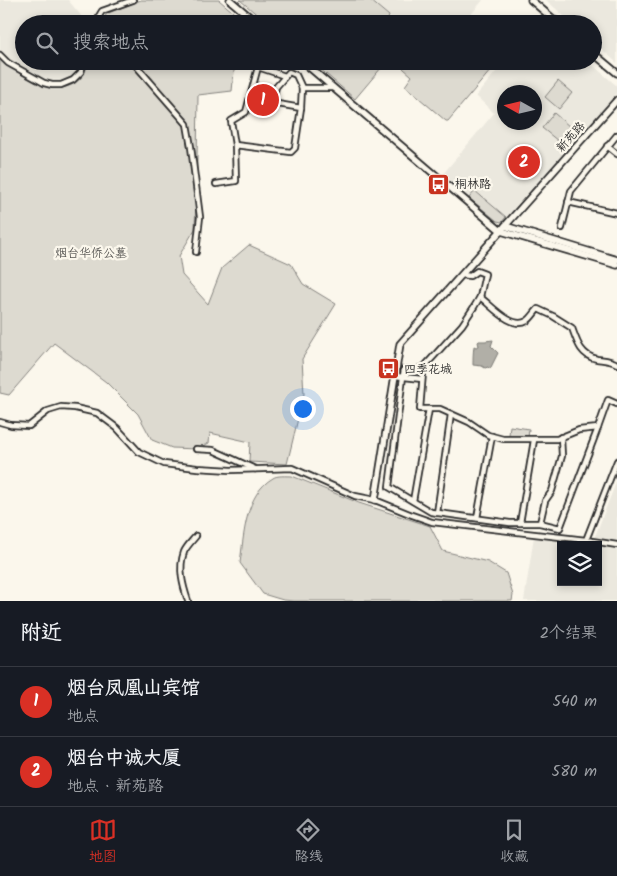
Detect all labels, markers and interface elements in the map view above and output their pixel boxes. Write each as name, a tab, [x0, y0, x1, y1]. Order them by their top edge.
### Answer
search box	[15, 15, 602, 70]
text: 搜索地点	[73, 28, 149, 58]
icon: search	[33, 29, 61, 57]
pin: 1	[247, 81, 279, 119]
north arrow	[497, 85, 542, 130]
street label: 新苑路	[552, 117, 590, 157]
pin: 2	[508, 143, 540, 181]
bus stop icon: 桐林路	[427, 172, 451, 196]
place label: 桐林路	[455, 175, 491, 194]
park label: 烟台华侨公墓	[55, 244, 127, 263]
bus stop icon: 四季花城	[376, 357, 400, 381]
place label: 四季花城	[404, 360, 452, 379]
your location	[290, 396, 316, 422]
map controls	[557, 541, 602, 586]
button: layers	[557, 541, 602, 586]
text: 附近	[20, 617, 62, 650]
text: 2个结果	[540, 621, 597, 646]
text: 烟台凤凰山宾馆	[67, 674, 200, 704]
text: 1	[34, 689, 38, 714]
text: 540 m	[552, 689, 597, 714]
text: 地点	[67, 704, 99, 729]
text: 烟台中诚大厦	[67, 744, 181, 774]
text: 2	[31, 759, 41, 784]
text: 580 m	[552, 759, 597, 784]
text: 地点 · 新苑路	[67, 774, 164, 799]
tab: 地图	[89, 816, 117, 868]
tab: 路线	[294, 816, 322, 868]
tab: 收藏	[500, 816, 528, 868]

